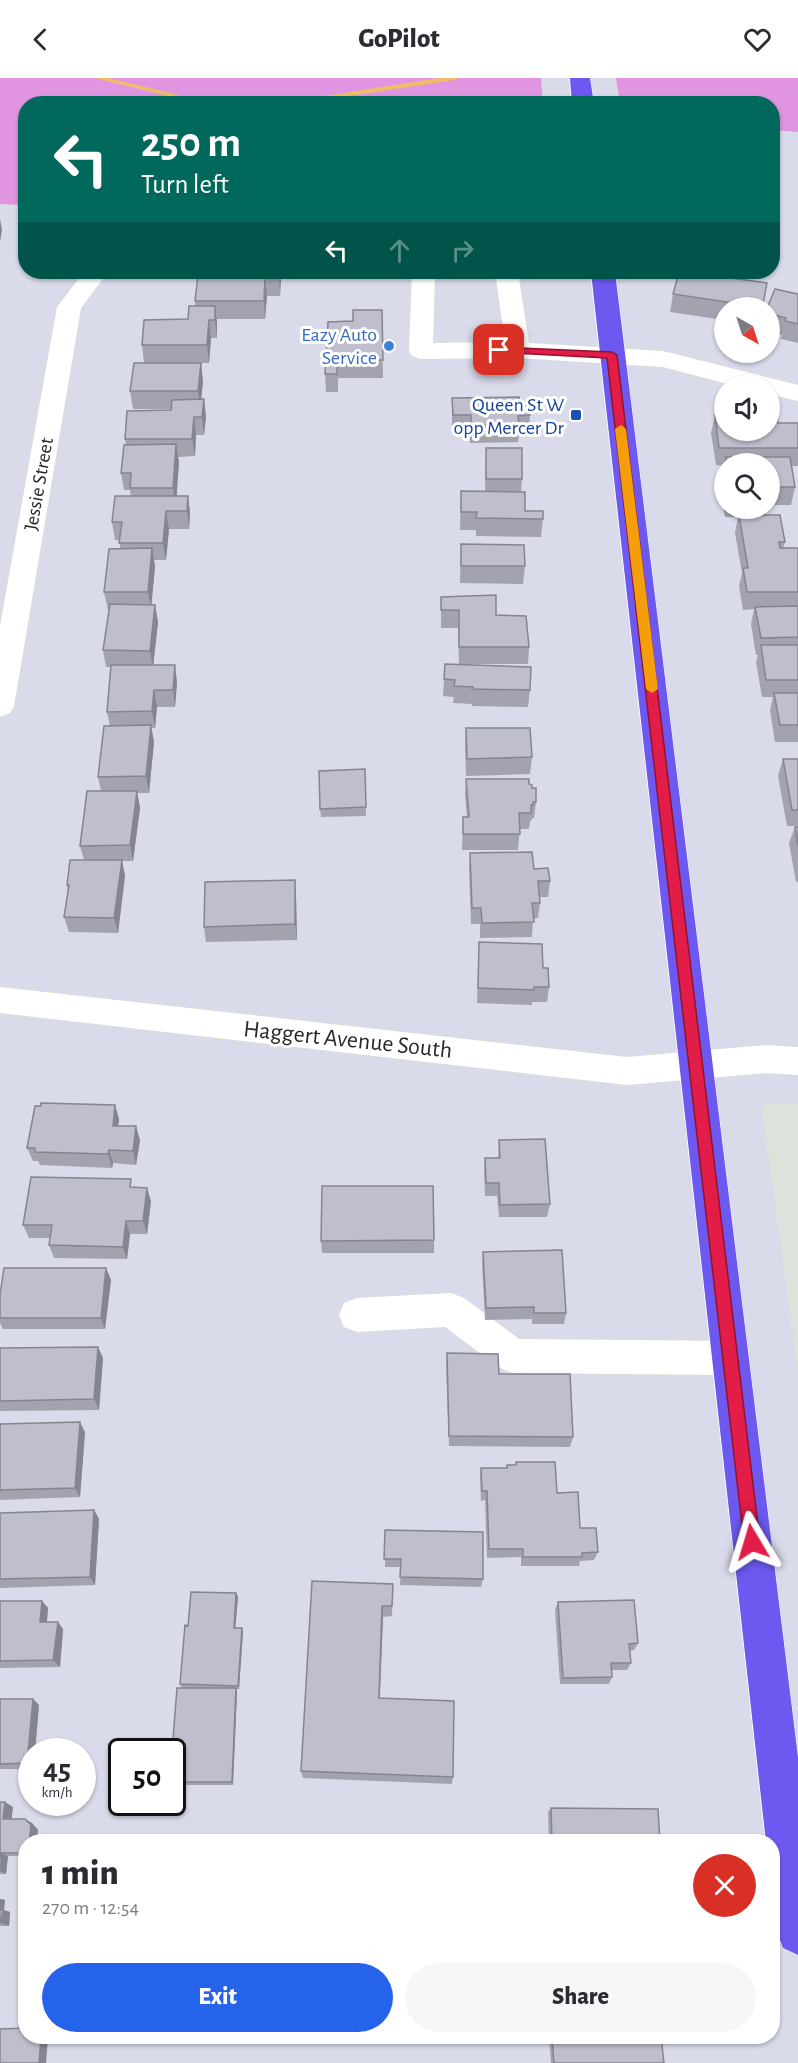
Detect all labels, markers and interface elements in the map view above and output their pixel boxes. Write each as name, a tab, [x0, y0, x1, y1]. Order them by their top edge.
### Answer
icon: back	[24, 23, 57, 56]
icon: heart	[741, 23, 774, 56]
text: GoPilot	[358, 25, 440, 52]
icon: left	[42, 120, 120, 198]
text: 250 m	[141, 122, 241, 164]
text: Turn left	[141, 171, 229, 198]
icon: left	[320, 234, 353, 267]
icon: ahead	[383, 234, 416, 267]
icon: right	[446, 234, 479, 267]
north arrow	[714, 297, 780, 363]
map controls	[714, 297, 780, 519]
pin	[473, 324, 524, 375]
place label: Eazy Auto Service	[301, 325, 377, 368]
icon: arrive	[482, 333, 515, 366]
marker: Eazy Auto Service	[382, 339, 396, 353]
button: sound	[714, 375, 780, 441]
place label: Queen St W opp Mercer Dr	[453, 395, 565, 438]
marker: Queen St W opp Mercer Dr	[569, 408, 583, 422]
street label: Jessie Street	[21, 435, 57, 532]
button: search	[714, 453, 780, 519]
street label: Haggert Avenue South	[242, 1017, 453, 1063]
position arrow	[720, 1510, 784, 1574]
speed limit sign: 50	[108, 1738, 186, 1816]
text: 45	[43, 1755, 71, 1785]
text: km/h	[42, 1785, 72, 1800]
button: close	[693, 1854, 756, 1917]
text: 1 min	[42, 1855, 119, 1891]
text: 270 m · 12:54	[42, 1898, 139, 1918]
button: Exit	[42, 1963, 393, 2032]
button: Share	[405, 1963, 756, 2032]

